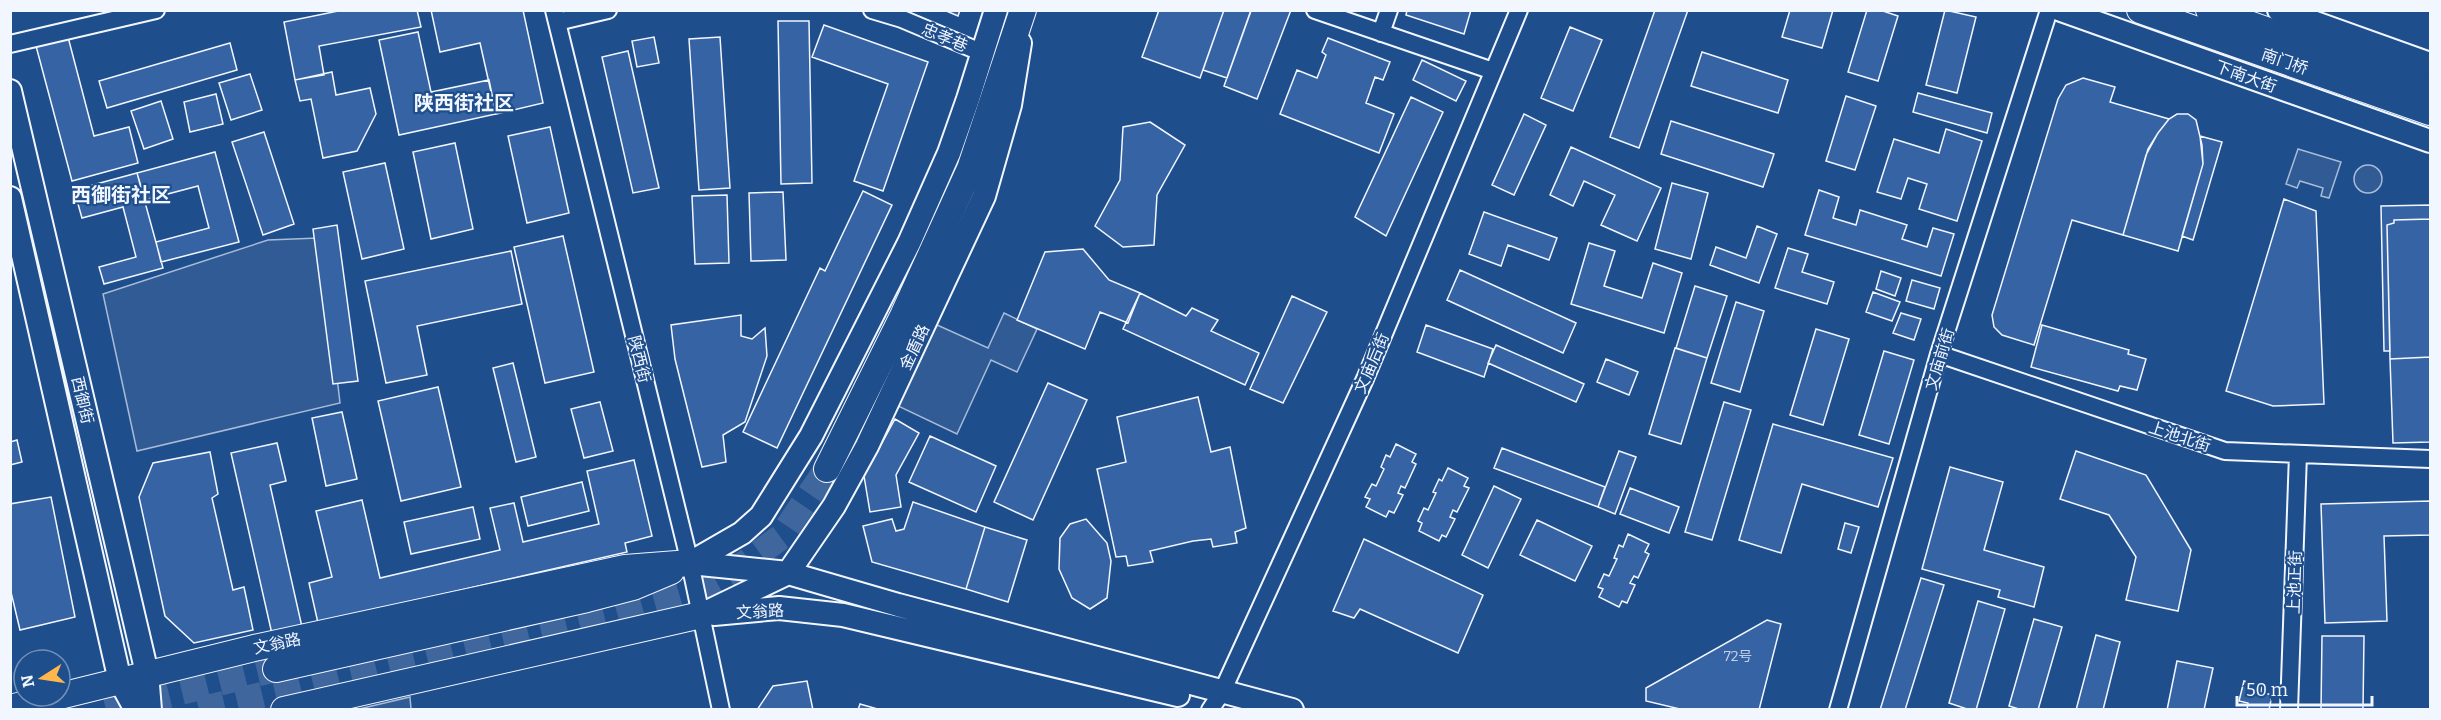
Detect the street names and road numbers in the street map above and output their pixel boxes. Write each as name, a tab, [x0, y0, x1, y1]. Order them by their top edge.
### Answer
street label: 忠孝巷	[919, 19, 971, 56]
street label: 南门桥	[2259, 45, 2311, 78]
street label: 下南大街	[2213, 57, 2279, 96]
street label: 金盾路	[896, 321, 933, 373]
street label: 文庙前街	[1921, 326, 1958, 393]
street label: 文庙后街	[1350, 330, 1393, 396]
street label: 陕西街	[624, 334, 655, 385]
street label: 西御街	[68, 375, 97, 426]
street label: 上池北街	[2146, 418, 2213, 455]
street label: 上池正街	[2284, 550, 2305, 614]
street label: 文翁路	[736, 601, 784, 622]
street label: 文翁路	[252, 629, 303, 658]

